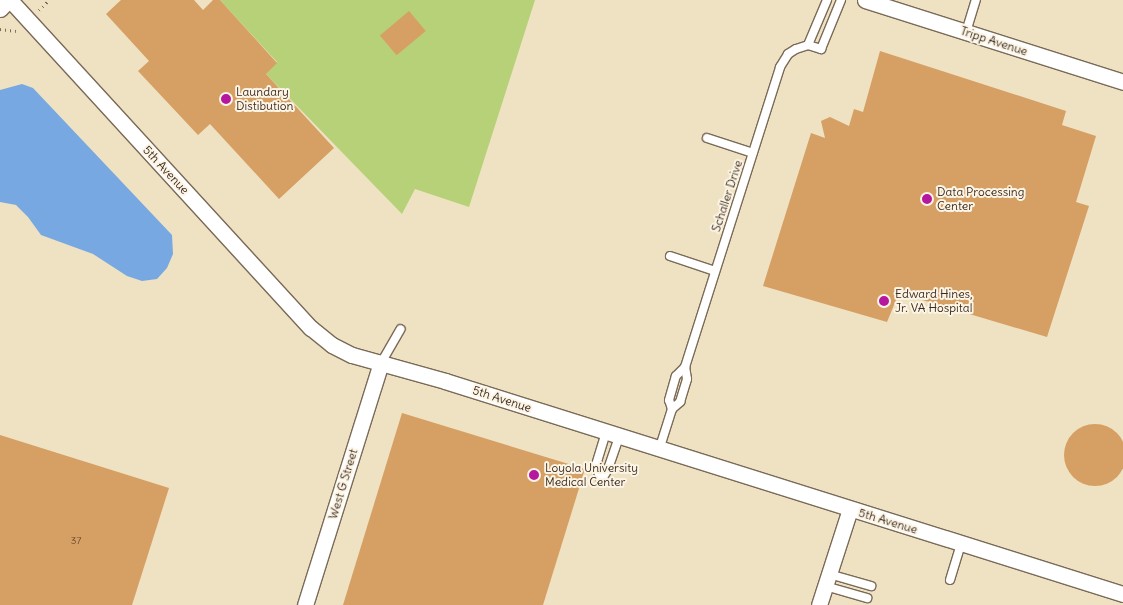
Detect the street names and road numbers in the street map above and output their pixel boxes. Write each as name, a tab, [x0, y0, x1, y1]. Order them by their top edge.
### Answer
street label: Tripp Avenue	[959, 23, 1029, 59]
street label: 5th Avenue	[140, 143, 192, 197]
street label: Schaller Drive	[709, 158, 745, 234]
street label: 5th Avenue	[471, 383, 533, 415]
street label: West G Street	[325, 447, 361, 521]
street label: 5th Avenue	[857, 505, 919, 537]

